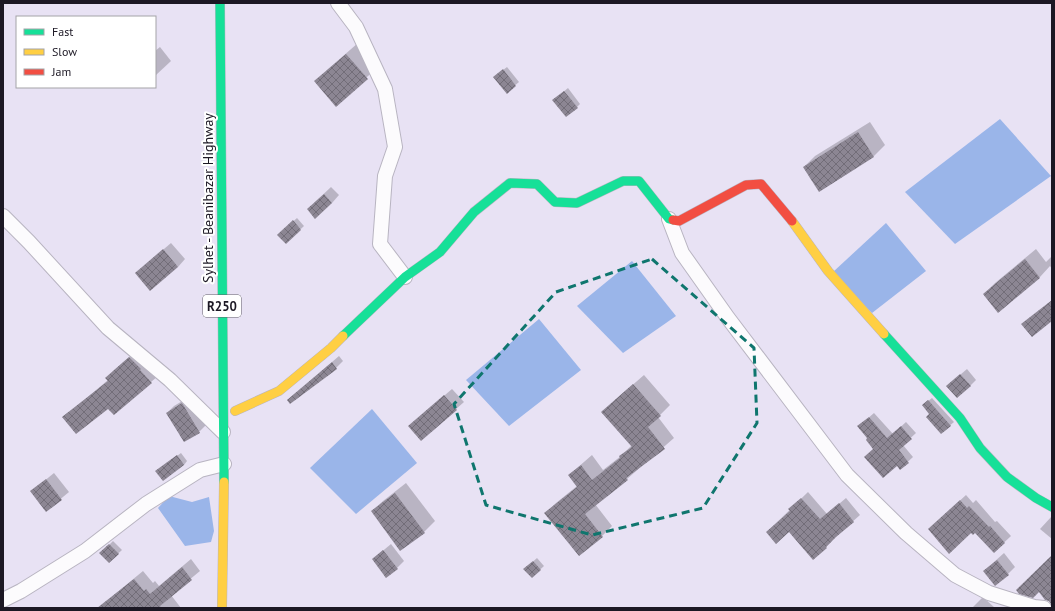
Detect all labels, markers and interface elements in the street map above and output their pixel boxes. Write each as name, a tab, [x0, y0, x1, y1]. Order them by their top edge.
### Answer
legend	[16, 16, 156, 88]
text: Fast	[52, 24, 73, 39]
text: Slow	[52, 44, 77, 59]
text: Jam	[51, 64, 71, 79]
street label: Sylhet - Beanibazar Highway	[199, 113, 217, 283]
road number: R250	[203, 295, 241, 317]

